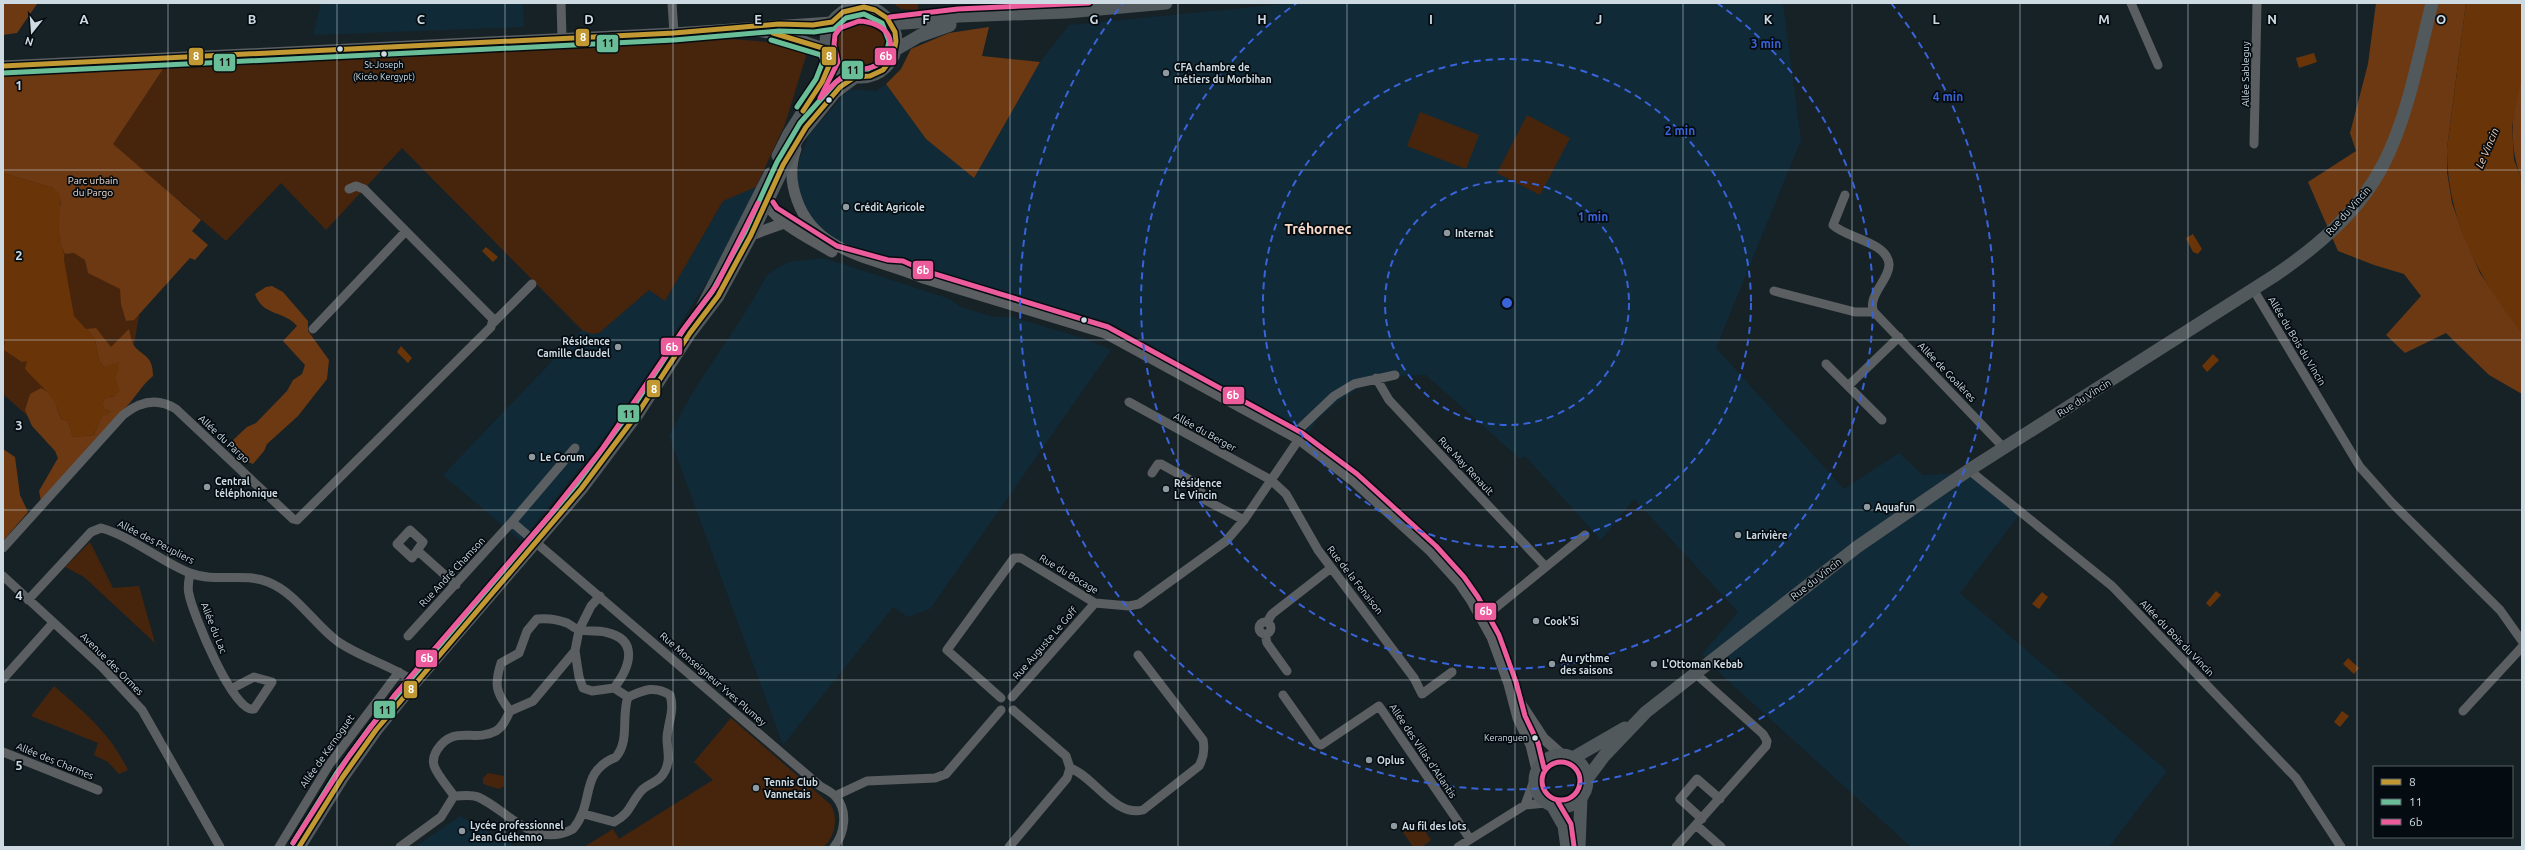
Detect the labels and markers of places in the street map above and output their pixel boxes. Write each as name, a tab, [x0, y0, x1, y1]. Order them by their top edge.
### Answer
unlabelled marker	[335, 44, 345, 54]
marker: St-Joseph (Kicéo Kergypt)	[379, 49, 389, 59]
place label: St-Joseph (Kicéo Kergypt)	[353, 60, 415, 82]
place label: CFA chambre de métiers du Morbihan	[1174, 62, 1272, 85]
marker: CFA chambre de métiers du Morbihan	[1161, 68, 1171, 78]
unlabelled marker	[824, 95, 834, 105]
marker: Crédit Agricole	[841, 202, 851, 212]
place label: Crédit Agricole	[854, 202, 925, 213]
marker: Internat	[1442, 228, 1452, 238]
place label: Internat	[1455, 228, 1494, 239]
centre of rings	[1500, 296, 1514, 310]
unlabelled marker	[1079, 315, 1089, 325]
place label: Résidence Camille Claudel	[537, 336, 610, 359]
marker: Résidence Camille Claudel	[613, 342, 623, 352]
marker: Le Corum	[527, 452, 537, 462]
place label: Le Corum	[540, 452, 585, 463]
place label: Central téléphonique	[215, 476, 278, 499]
place label: Résidence Le Vincin	[1174, 478, 1222, 501]
marker: Central téléphonique	[202, 482, 212, 492]
marker: Résidence Le Vincin	[1161, 484, 1171, 494]
marker: Aquafun	[1862, 502, 1872, 512]
place label: Aquafun	[1875, 502, 1915, 513]
marker: Larivière	[1733, 530, 1743, 540]
place label: Larivière	[1746, 530, 1788, 541]
marker: Cook'Si	[1531, 616, 1541, 626]
place label: Cook'Si	[1544, 616, 1579, 627]
place label: Au rythme des saisons	[1560, 653, 1613, 676]
marker: Au rythme des saisons	[1547, 659, 1557, 669]
marker: L'Ottoman Kebab	[1649, 659, 1659, 669]
place label: L'Ottoman Kebab	[1662, 659, 1743, 670]
place label: Keranguen	[1484, 733, 1528, 743]
marker: Keranguen	[1530, 733, 1540, 743]
marker: Oplus	[1364, 755, 1374, 765]
place label: Oplus	[1377, 755, 1405, 766]
place label: Tennis Club Vannetais	[764, 777, 818, 800]
marker: Tennis Club Vannetais	[751, 783, 761, 793]
place label: Lycée professionnel Jean Guéhenno	[470, 820, 564, 843]
marker: Au fil des lots	[1389, 821, 1399, 831]
place label: Au fil des lots	[1402, 821, 1467, 832]
marker: Lycée professionnel Jean Guéhenno	[457, 826, 467, 836]

